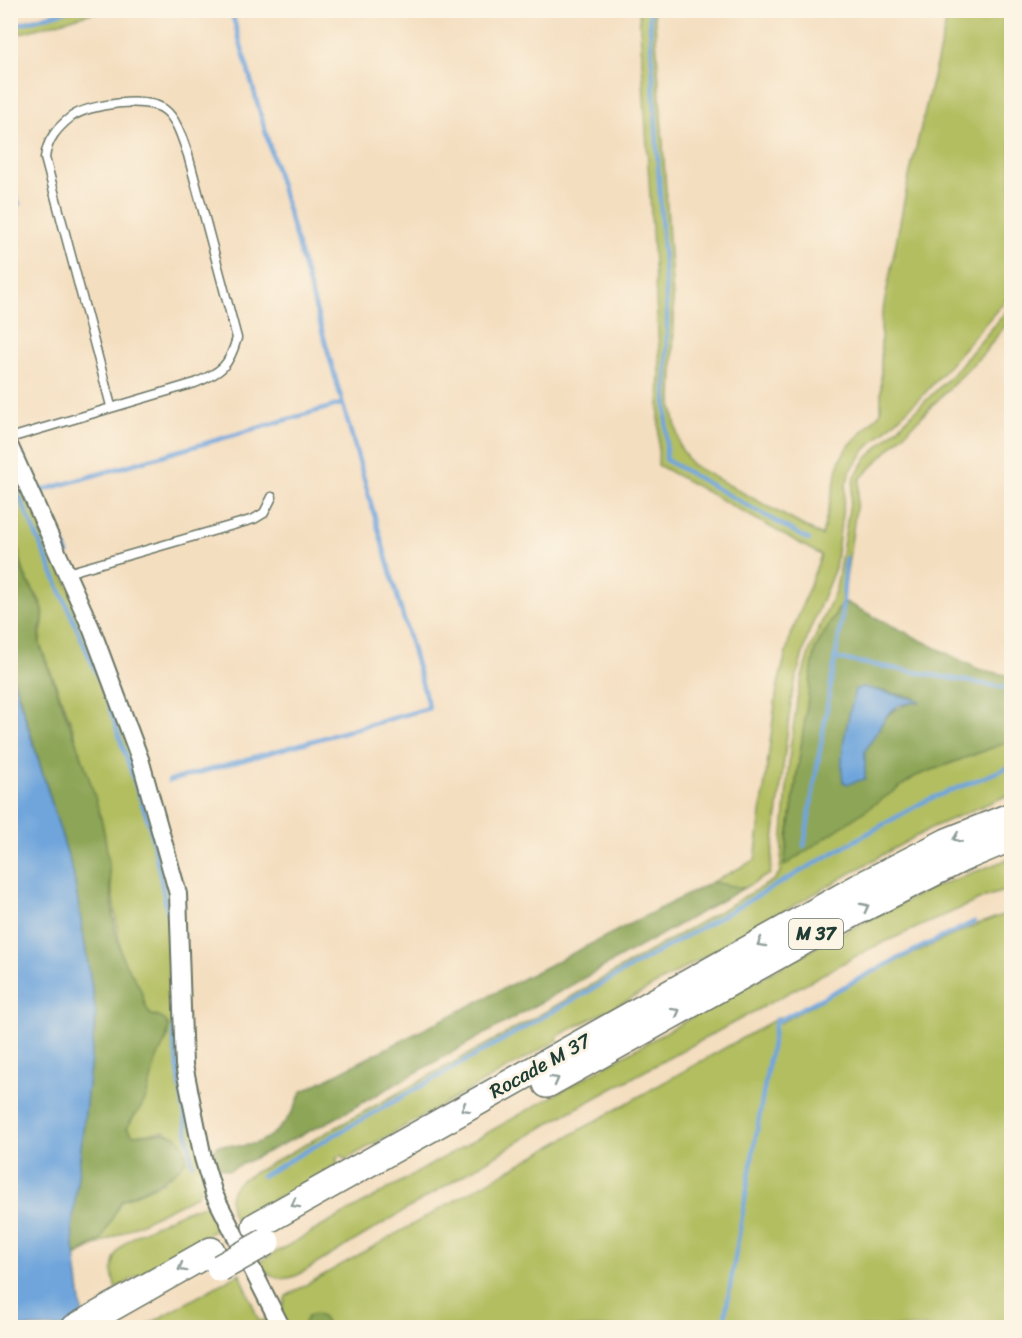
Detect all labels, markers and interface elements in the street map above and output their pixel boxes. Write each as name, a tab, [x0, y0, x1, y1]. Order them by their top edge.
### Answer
one-way arrow	[952, 831, 963, 843]
one-way arrow	[859, 903, 869, 914]
road number: M 37	[789, 919, 843, 949]
one-way arrow	[756, 935, 767, 947]
one-way arrow	[670, 1008, 680, 1019]
street label: Rocade M 37	[483, 1023, 599, 1108]
one-way arrow	[549, 1075, 559, 1087]
one-way arrow	[461, 1101, 471, 1113]
one-way arrow	[291, 1197, 301, 1208]
one-way arrow	[177, 1261, 188, 1272]

